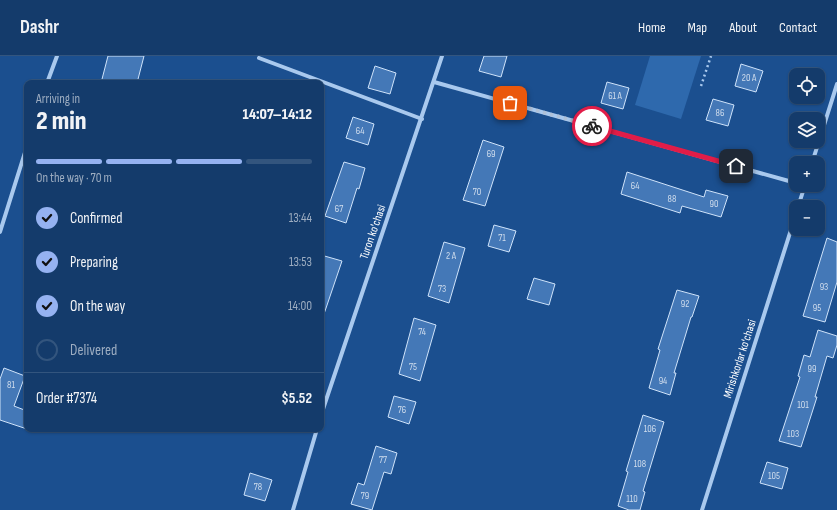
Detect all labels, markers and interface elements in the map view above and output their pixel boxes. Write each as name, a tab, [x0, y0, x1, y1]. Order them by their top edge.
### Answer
text: Dashr	[20, 16, 59, 39]
text: Home	[638, 19, 666, 36]
text: Map	[688, 19, 707, 36]
text: About	[729, 19, 757, 36]
text: Contact	[779, 19, 817, 36]
map controls	[789, 68, 825, 236]
button: locate	[789, 68, 825, 104]
house number: 20 А	[742, 72, 757, 84]
pin	[493, 86, 527, 120]
house number: 61 А	[608, 90, 623, 102]
text: Arriving in	[36, 91, 80, 107]
icon: bag	[499, 92, 521, 114]
text: 14:07–14:12	[242, 105, 312, 124]
text: 2 min	[36, 106, 86, 137]
courier	[572, 106, 612, 146]
house number: 86	[716, 107, 724, 119]
button: layers	[789, 112, 825, 148]
icon: bike	[581, 115, 603, 137]
house number: 64	[356, 125, 364, 137]
house number: 69	[487, 148, 495, 160]
pin	[719, 149, 753, 183]
icon: home	[725, 155, 747, 177]
button: +	[789, 156, 825, 192]
text: On the way · 70 m	[36, 170, 112, 186]
house number: 64	[631, 180, 639, 192]
house number: 70	[473, 186, 481, 198]
house number: 88	[668, 193, 676, 205]
house number: 90	[710, 198, 718, 210]
button: −	[789, 200, 825, 236]
house number: 67	[335, 203, 343, 215]
street label: Turon ko'chasi	[357, 203, 389, 261]
icon: check	[36, 207, 58, 229]
text: Confirmed	[70, 209, 123, 228]
text: 13:44	[289, 210, 312, 226]
house number: 71	[498, 232, 506, 244]
house number: 2 А	[446, 250, 457, 262]
icon: check	[36, 251, 58, 273]
text: Preparing	[70, 253, 118, 272]
text: 13:53	[289, 254, 312, 270]
house number: 93	[820, 281, 828, 293]
house number: 73	[438, 283, 446, 295]
icon: check	[36, 295, 58, 317]
text: On the way	[70, 297, 125, 316]
text: 14:00	[288, 298, 312, 314]
house number: 92	[681, 298, 689, 310]
house number: 95	[813, 302, 821, 314]
street label: Mirishkorlar ko'chasi	[720, 318, 760, 400]
house number: 74	[418, 326, 426, 338]
text: Delivered	[70, 341, 117, 360]
house number: 75	[409, 361, 417, 373]
house number: 99	[808, 363, 816, 375]
house number: 94	[659, 375, 667, 387]
house number: 81	[7, 379, 15, 391]
text: Order #7374	[36, 389, 97, 408]
text: $5.52	[281, 389, 312, 408]
house number: 101	[797, 399, 809, 411]
house number: 76	[398, 404, 406, 416]
house number: 106	[644, 423, 656, 435]
house number: 103	[787, 428, 799, 440]
house number: 77	[379, 454, 387, 466]
house number: 108	[634, 458, 646, 470]
house number: 105	[768, 470, 780, 482]
house number: 78	[254, 481, 262, 493]
house number: 79	[361, 490, 369, 502]
house number: 110	[626, 493, 638, 505]

